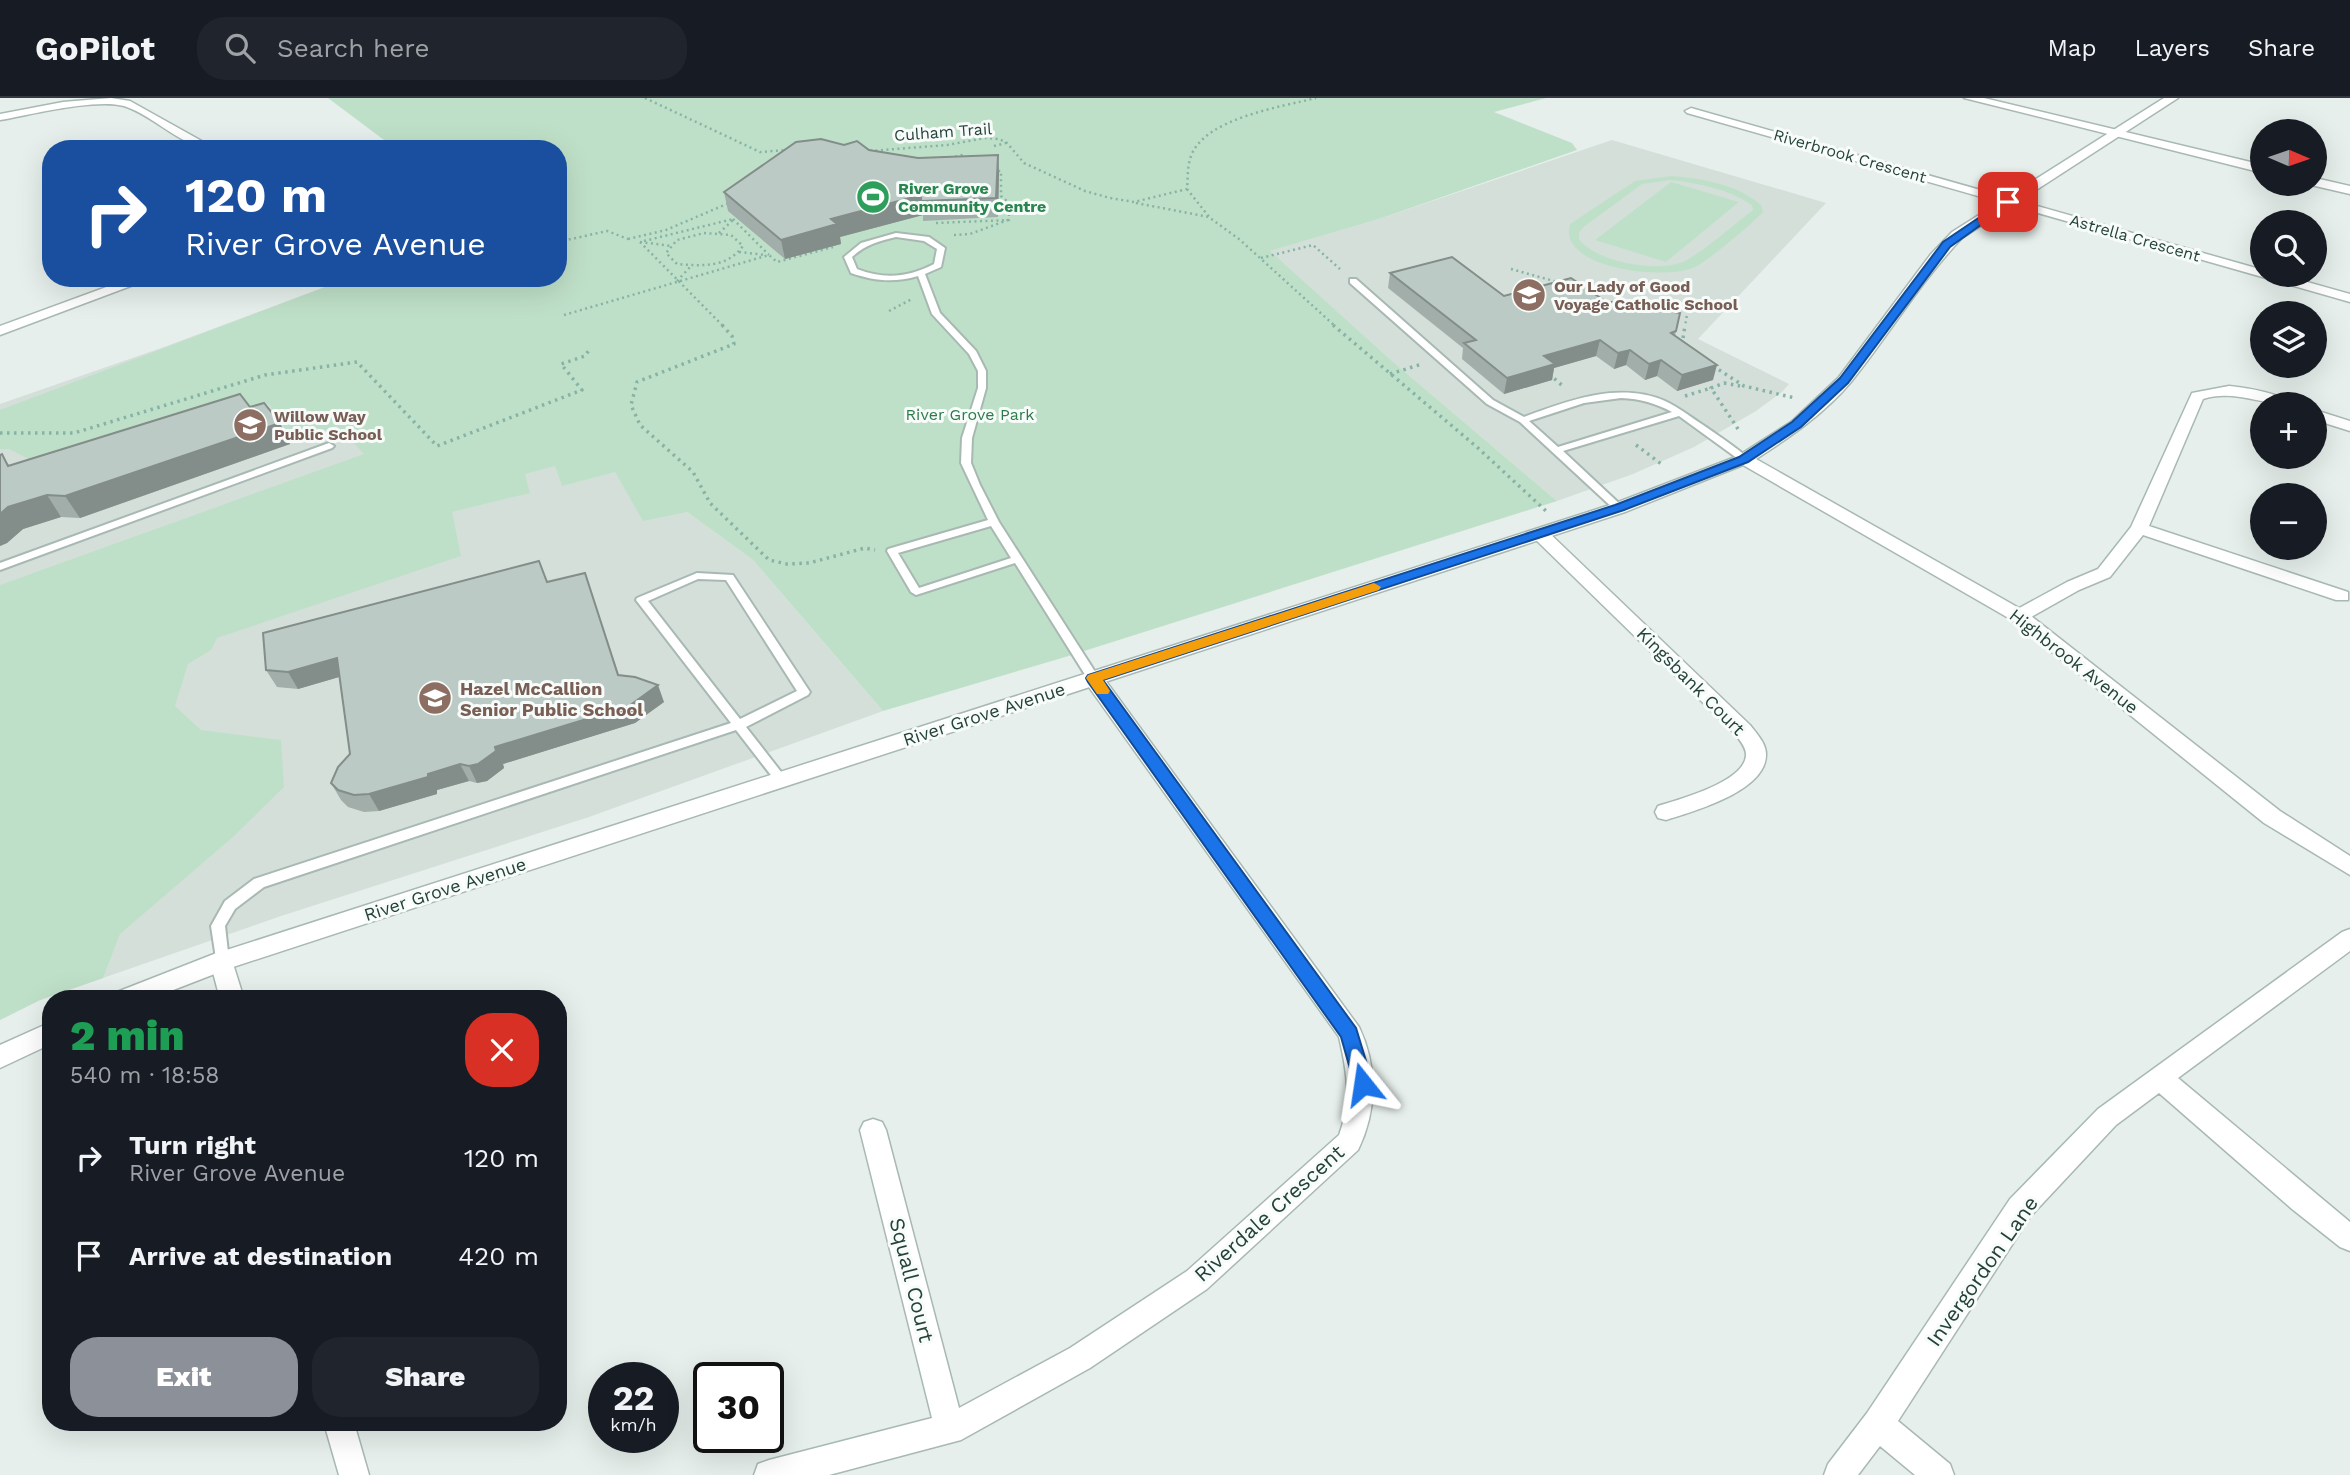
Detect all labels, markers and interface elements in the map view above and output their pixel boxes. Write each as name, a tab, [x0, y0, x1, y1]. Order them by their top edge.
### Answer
search box	[197, 17, 687, 80]
text: GoPilot	[35, 29, 155, 68]
icon: search	[221, 29, 259, 67]
text: Search here	[277, 33, 429, 63]
text: Map	[2048, 34, 2096, 62]
text: Layers	[2134, 34, 2210, 62]
text: Share	[2248, 34, 2315, 62]
street label: Culham Trail	[893, 119, 993, 145]
north arrow	[2250, 119, 2328, 196]
map controls	[2250, 119, 2327, 560]
street label: Riverbrook Crescent	[1771, 125, 1929, 187]
text: 120 m	[185, 166, 327, 224]
icon: right	[70, 168, 161, 259]
pin	[1978, 172, 2038, 232]
sports icon: River Grove Community Centre	[854, 178, 892, 216]
place label: River Grove Community Centre	[898, 179, 1046, 216]
icon: arrive	[1989, 183, 2027, 221]
street label: Astrella Crescent	[2068, 210, 2203, 266]
button: search	[2250, 210, 2327, 287]
text: River Grove Avenue	[185, 225, 486, 263]
school or university icon: Our Lady of Good Voyage Catholic School	[1510, 276, 1548, 314]
place label: Our Lady of Good Voyage Catholic School	[1554, 277, 1739, 314]
button: layers	[2250, 301, 2327, 378]
button: +	[2250, 392, 2327, 469]
park label: River Grove Park	[906, 405, 1034, 424]
school or university icon: Willow Way Public School	[231, 406, 269, 444]
place label: Willow Way Public School	[274, 407, 383, 444]
button: −	[2250, 483, 2327, 560]
street label: Highbrook Avenue	[2005, 604, 2143, 718]
street label: Kingsbank Court	[1633, 623, 1750, 740]
place label: Hazel McCallion Senior Public School	[460, 678, 643, 720]
street label: River Grove Avenue	[900, 678, 1068, 750]
school or university icon: Hazel McCallion Senior Public School	[416, 679, 454, 717]
street label: River Grove Avenue	[361, 853, 529, 925]
text: 2 min	[70, 1011, 184, 1060]
button: close	[465, 1013, 539, 1087]
position arrow	[1326, 1047, 1400, 1121]
text: 540 m · 18:58	[70, 1062, 219, 1089]
text: Turn right	[129, 1130, 256, 1160]
icon: right	[70, 1139, 108, 1177]
street label: Riverdale Crescent	[1189, 1139, 1349, 1287]
text: 120 m	[464, 1143, 539, 1173]
text: River Grove Avenue	[129, 1160, 345, 1187]
street label: Invergordon Lane	[1921, 1191, 2043, 1351]
street label: Squall Court	[884, 1215, 940, 1345]
icon: arrive	[70, 1237, 108, 1275]
text: Arrive at destination	[129, 1241, 392, 1271]
text: 420 m	[458, 1241, 539, 1271]
button: Exit	[70, 1337, 298, 1417]
button: Share	[312, 1337, 539, 1417]
speed limit sign: 30	[693, 1362, 784, 1453]
text: 22	[613, 1377, 654, 1419]
text: km/h	[610, 1414, 657, 1435]

